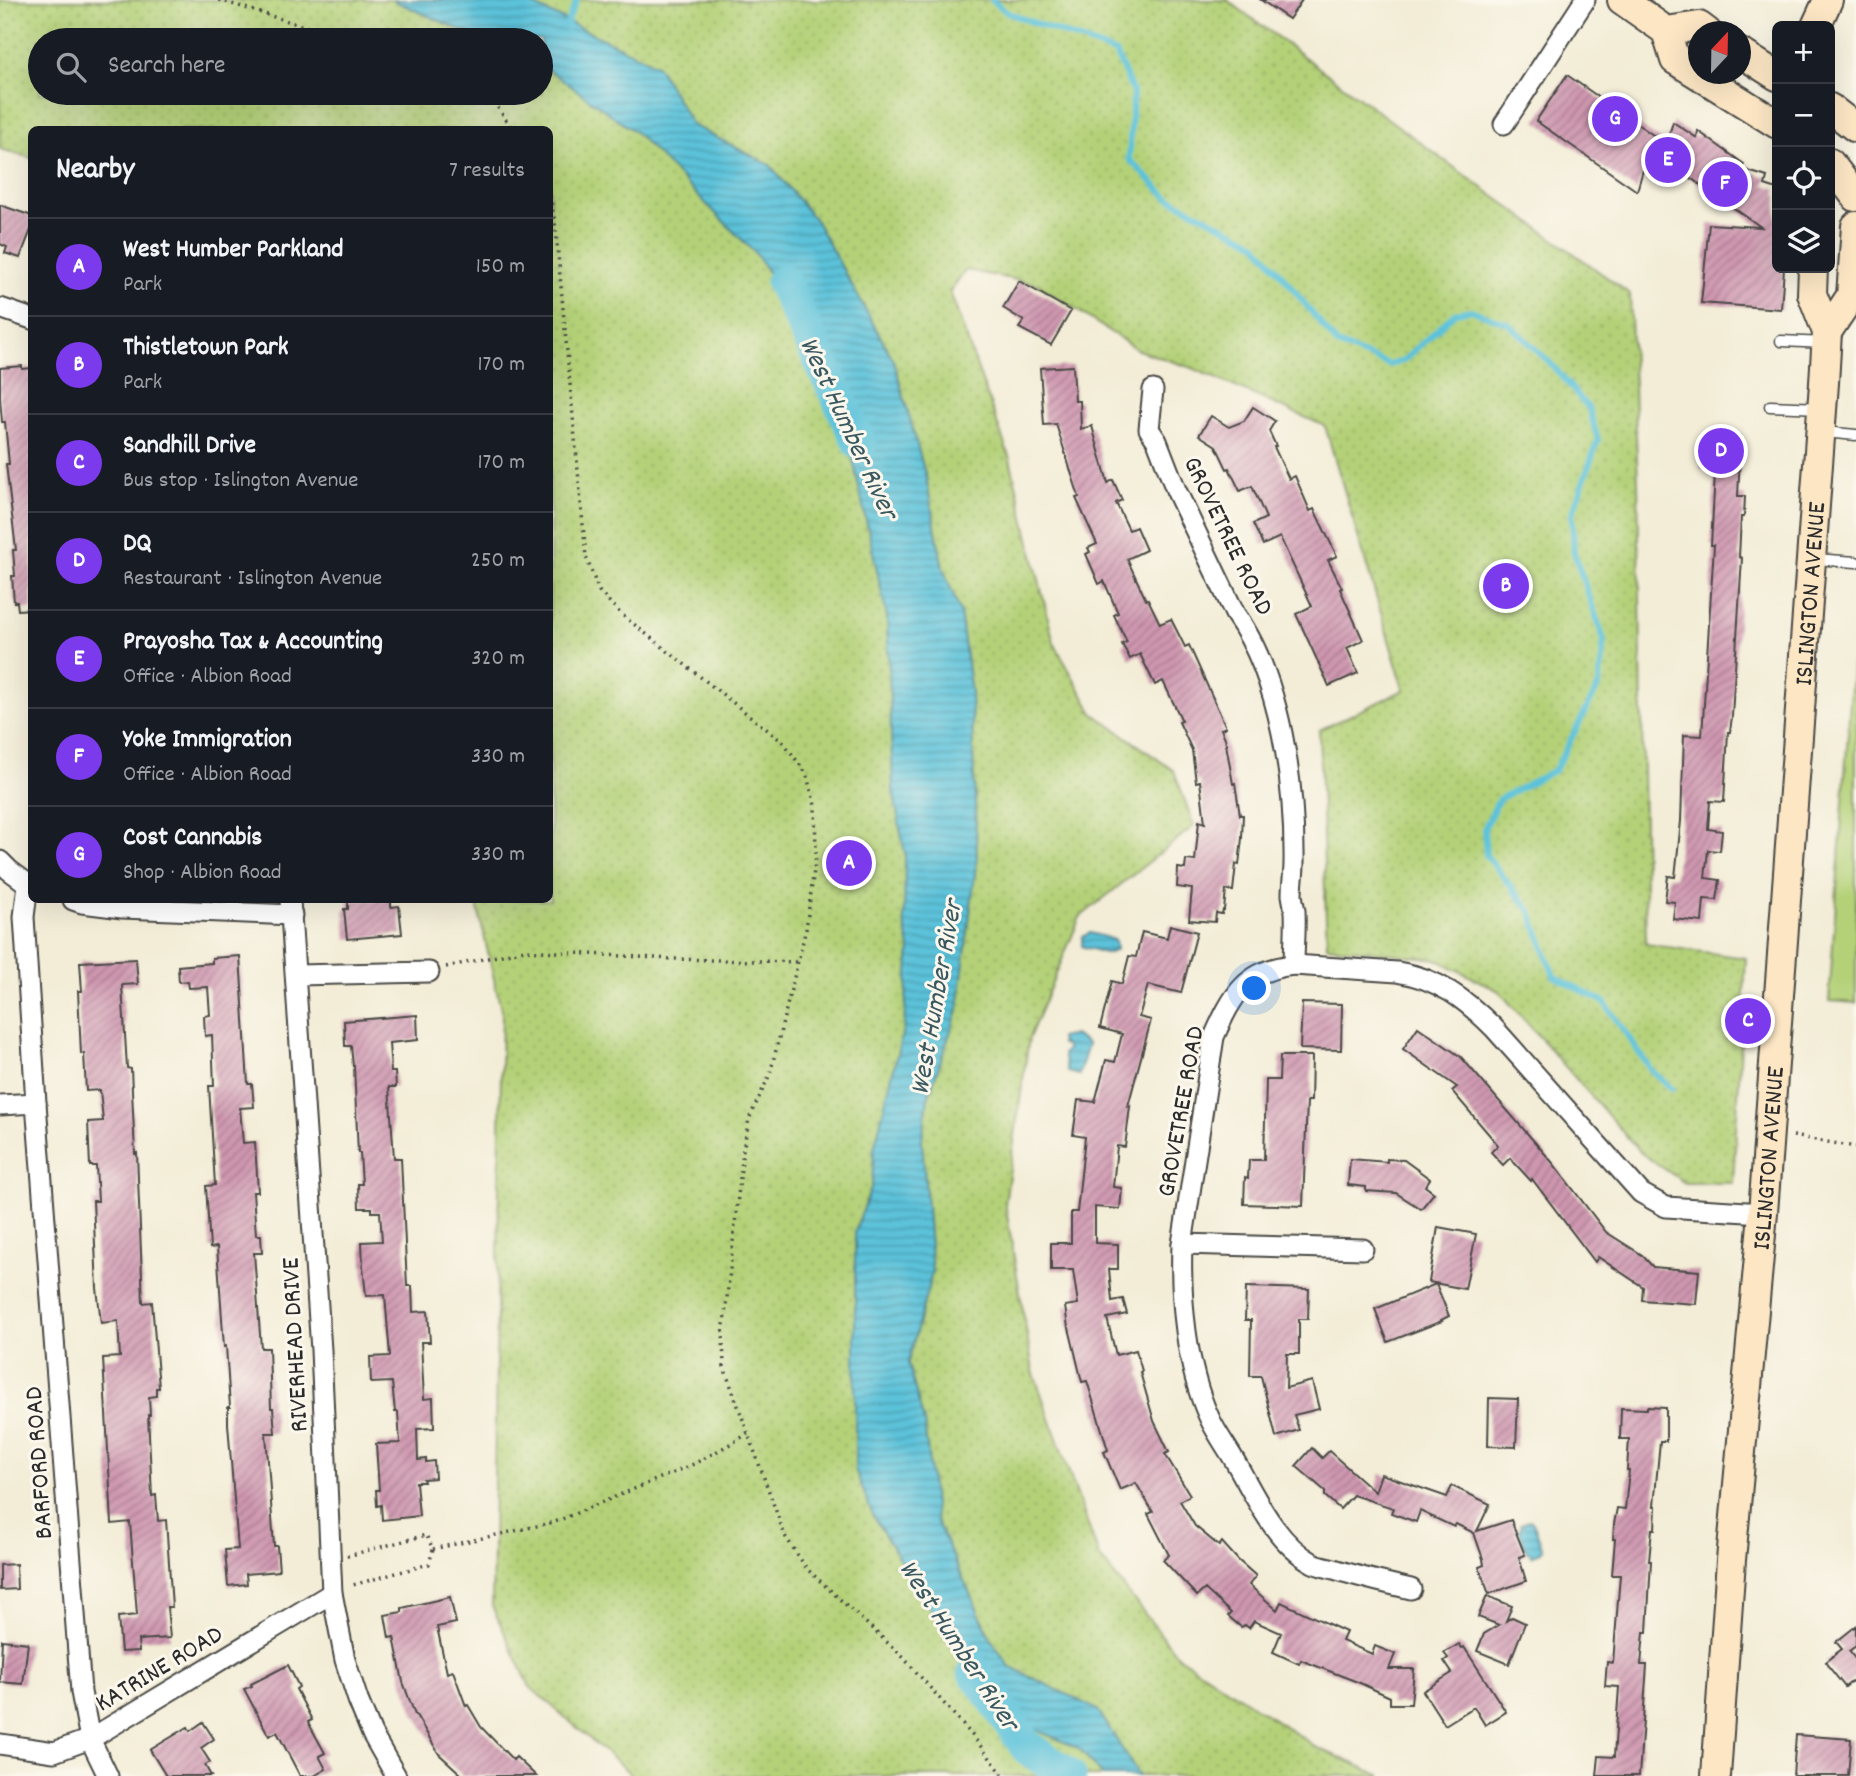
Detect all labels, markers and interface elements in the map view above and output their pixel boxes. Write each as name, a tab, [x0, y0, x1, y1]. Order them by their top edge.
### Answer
north arrow	[1688, 21, 1751, 84]
map controls	[1772, 21, 1835, 273]
button: +	[1772, 21, 1835, 84]
search box	[28, 28, 553, 105]
icon: search	[52, 48, 90, 86]
text: Search here	[108, 48, 226, 85]
button: −	[1772, 84, 1835, 147]
pin: G	[1592, 93, 1638, 145]
pin: E	[1645, 134, 1691, 186]
button: locate	[1772, 147, 1835, 210]
text: Nearby	[56, 150, 134, 193]
text: 7 results	[449, 155, 525, 188]
pin: F	[1702, 158, 1748, 210]
button: layers	[1772, 210, 1835, 273]
text: West Humber Parkland	[123, 232, 343, 269]
text: A	[73, 251, 85, 284]
text: 150 m	[476, 251, 525, 284]
text: Park	[123, 269, 162, 302]
text: Thistletown Park	[123, 330, 288, 367]
water label: West Humber River	[787, 331, 908, 530]
text: B	[74, 349, 84, 382]
text: 170 m	[478, 349, 525, 382]
text: Park	[123, 367, 162, 400]
pin: D	[1698, 425, 1744, 477]
text: Sandhill Drive	[123, 428, 256, 465]
text: C	[73, 447, 85, 480]
text: 170 m	[478, 447, 525, 480]
street label: GROVETREE ROAD	[1172, 451, 1281, 622]
text: Bus stop · Islington Avenue	[123, 465, 358, 498]
street label: ISLINGTON AVENUE	[1787, 501, 1837, 687]
text: DQ	[123, 526, 152, 563]
text: D	[73, 545, 85, 578]
text: 250 m	[471, 545, 525, 578]
pin: B	[1483, 560, 1529, 612]
text: Restaurant · Islington Avenue	[123, 563, 382, 596]
text: Prayosha Tax & Accounting	[123, 624, 383, 661]
text: E	[74, 643, 84, 676]
text: 320 m	[471, 643, 525, 676]
text: Office · Albion Road	[123, 661, 292, 694]
text: Yoke Immigration	[123, 722, 292, 759]
text: F	[74, 741, 84, 774]
text: 330 m	[471, 741, 525, 774]
text: Office · Albion Road	[123, 759, 292, 792]
text: Cost Cannabis	[123, 820, 262, 857]
pin: A	[826, 837, 872, 889]
text: G	[73, 839, 85, 872]
text: 330 m	[471, 839, 525, 872]
text: Shop · Albion Road	[123, 857, 282, 890]
water label: West Humber River	[902, 894, 976, 1098]
your location	[1237, 971, 1271, 1005]
pin: C	[1725, 995, 1771, 1047]
street label: GROVETREE ROAD	[1149, 1023, 1216, 1200]
street label: ISLINGTON AVENUE	[1745, 1065, 1796, 1252]
street label: RIVERHEAD DRIVE	[273, 1256, 320, 1433]
street label: BARFORD ROAD	[17, 1385, 64, 1540]
water label: West Humber River	[886, 1553, 1029, 1743]
street label: KATRINE ROAD	[89, 1617, 231, 1723]

